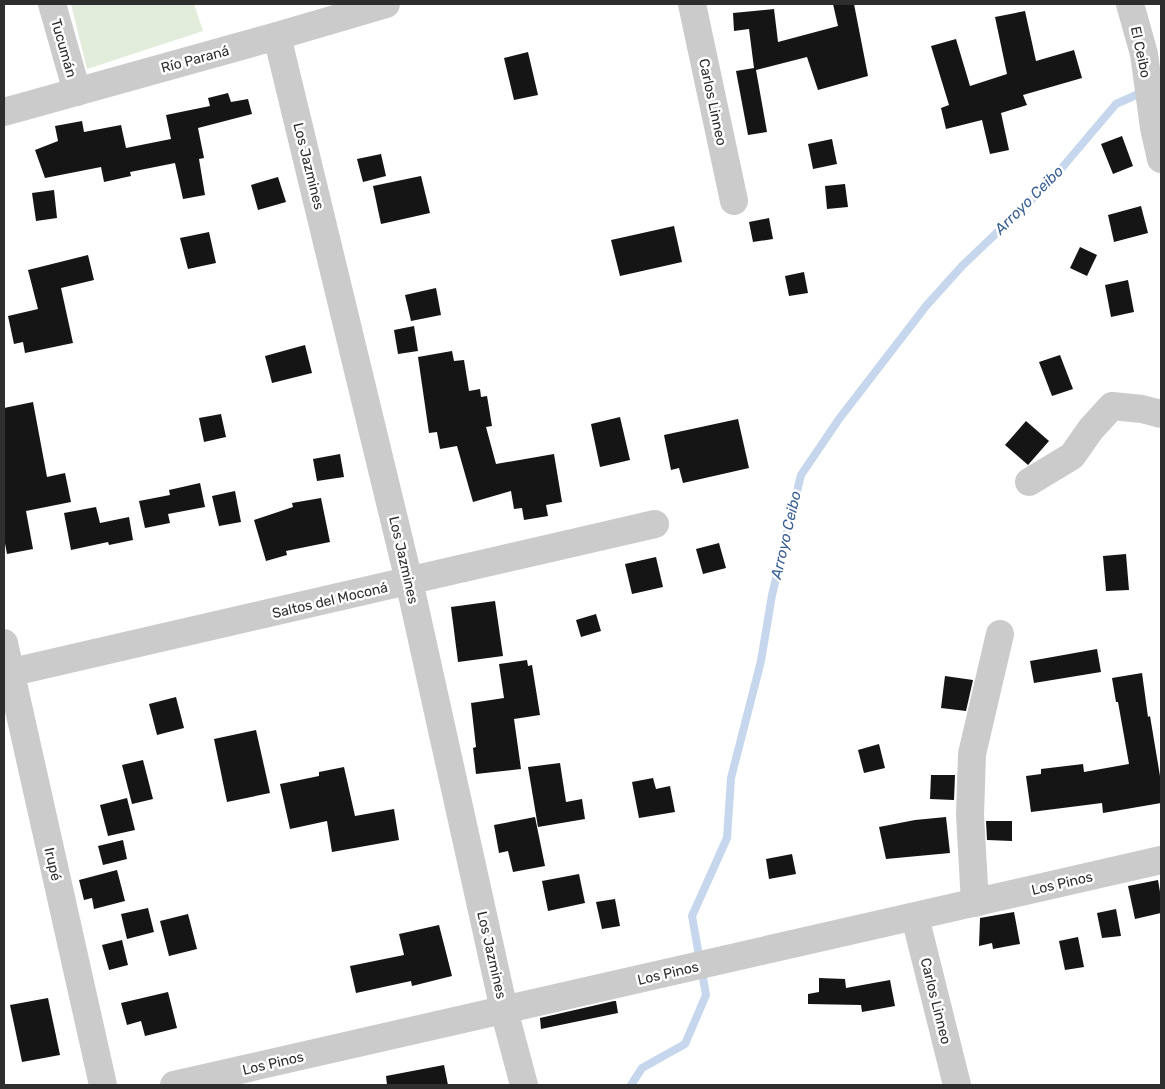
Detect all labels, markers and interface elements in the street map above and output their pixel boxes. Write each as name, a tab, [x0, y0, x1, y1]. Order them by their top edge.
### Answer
street label: Tucumán	[47, 17, 80, 79]
street label: El Ceibo	[1127, 25, 1154, 79]
street label: Río Paraná	[159, 42, 231, 77]
street label: Carlos Linneo	[695, 57, 730, 147]
street label: Los Jazmines	[289, 121, 328, 212]
water label: Arroyo Ceibo	[990, 162, 1067, 239]
water label: Arroyo Ceibo	[767, 489, 805, 582]
street label: Los Jazmines	[385, 515, 422, 606]
street label: Saltos del Moconá	[271, 579, 390, 622]
street label: Irupé	[40, 846, 65, 883]
street label: Los Pinos	[1030, 868, 1094, 899]
street label: Los Jazmines	[473, 910, 510, 1001]
street label: Carlos Linneo	[917, 956, 954, 1046]
street label: Los Pinos	[636, 958, 700, 989]
street label: Los Pinos	[241, 1048, 305, 1079]

